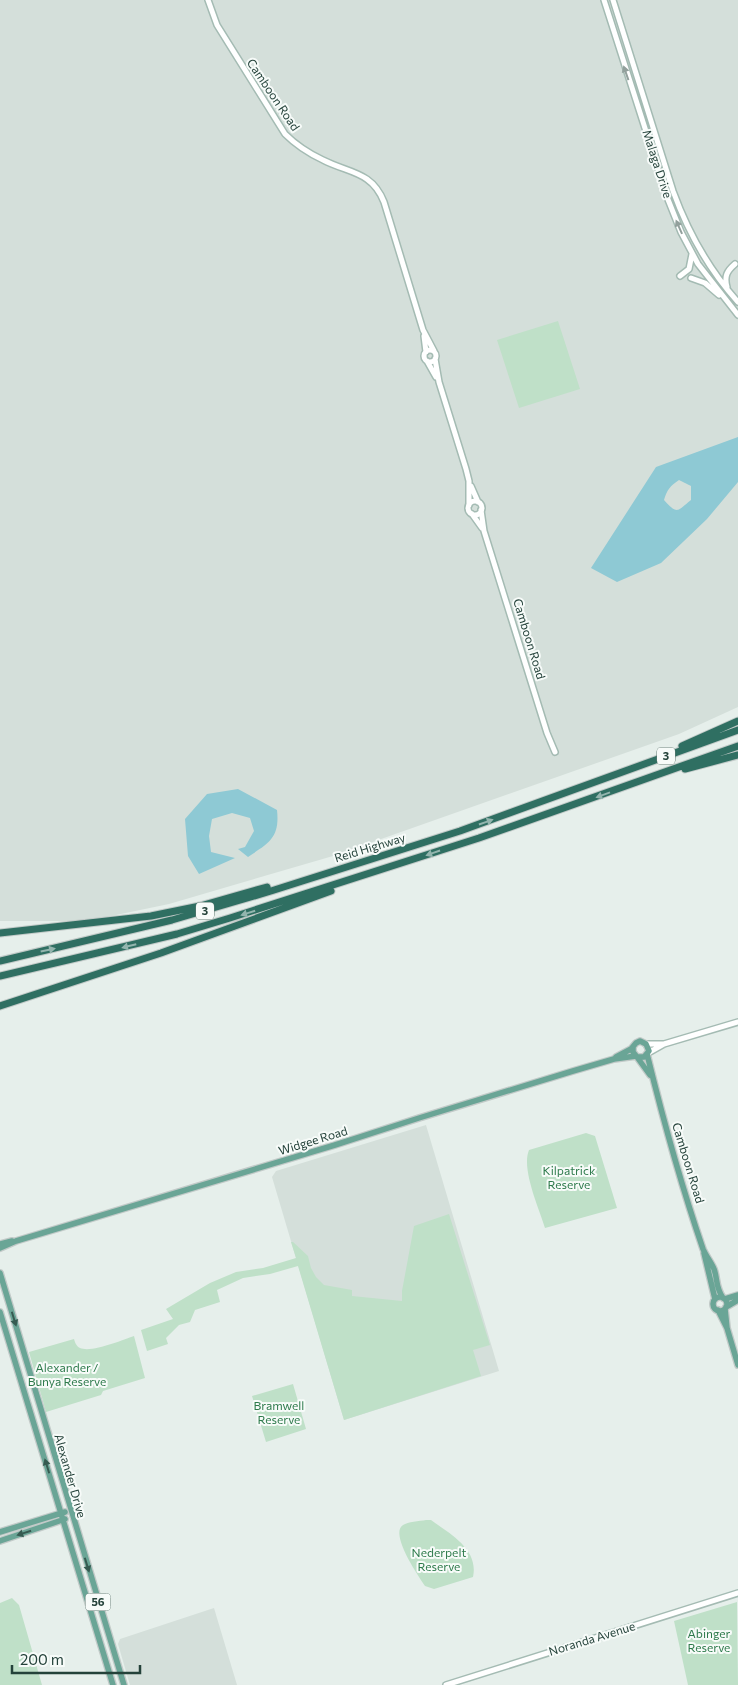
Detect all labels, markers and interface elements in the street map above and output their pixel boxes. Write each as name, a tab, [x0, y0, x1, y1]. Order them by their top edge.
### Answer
street label: Camboon Road	[245, 56, 303, 133]
one-way arrow	[622, 66, 630, 81]
street label: Malaga Drive	[640, 128, 676, 200]
one-way arrow	[674, 220, 682, 234]
street label: Camboon Road	[511, 597, 549, 681]
road number: 3	[657, 748, 675, 764]
one-way arrow	[595, 792, 610, 799]
one-way arrow	[478, 818, 493, 825]
street label: Reid Highway	[333, 830, 407, 864]
one-way arrow	[425, 850, 440, 857]
road number: 3	[196, 902, 214, 919]
one-way arrow	[240, 909, 255, 917]
one-way arrow	[122, 942, 137, 950]
one-way arrow	[40, 946, 55, 954]
street label: Camboon Road	[670, 1121, 708, 1205]
street label: Widgee Road	[276, 1123, 349, 1157]
park label: Kilpatrick Reserve	[543, 1163, 596, 1191]
one-way arrow	[11, 1312, 19, 1327]
park label: Alexander / Bunya Reserve	[28, 1360, 106, 1388]
park label: Bramwell Reserve	[254, 1398, 304, 1426]
street label: Alexander Drive	[52, 1432, 90, 1519]
one-way arrow	[43, 1459, 51, 1474]
one-way arrow	[16, 1529, 31, 1537]
park label: Nederpelt Reserve	[412, 1545, 466, 1573]
one-way arrow	[83, 1558, 91, 1573]
road number: 56	[86, 1594, 110, 1610]
street label: Noranda Avenue	[547, 1618, 637, 1658]
park label: Abinger Reserve	[688, 1626, 731, 1654]
scale bar	[12, 1642, 140, 1674]
text: 200 m	[20, 1650, 64, 1668]

